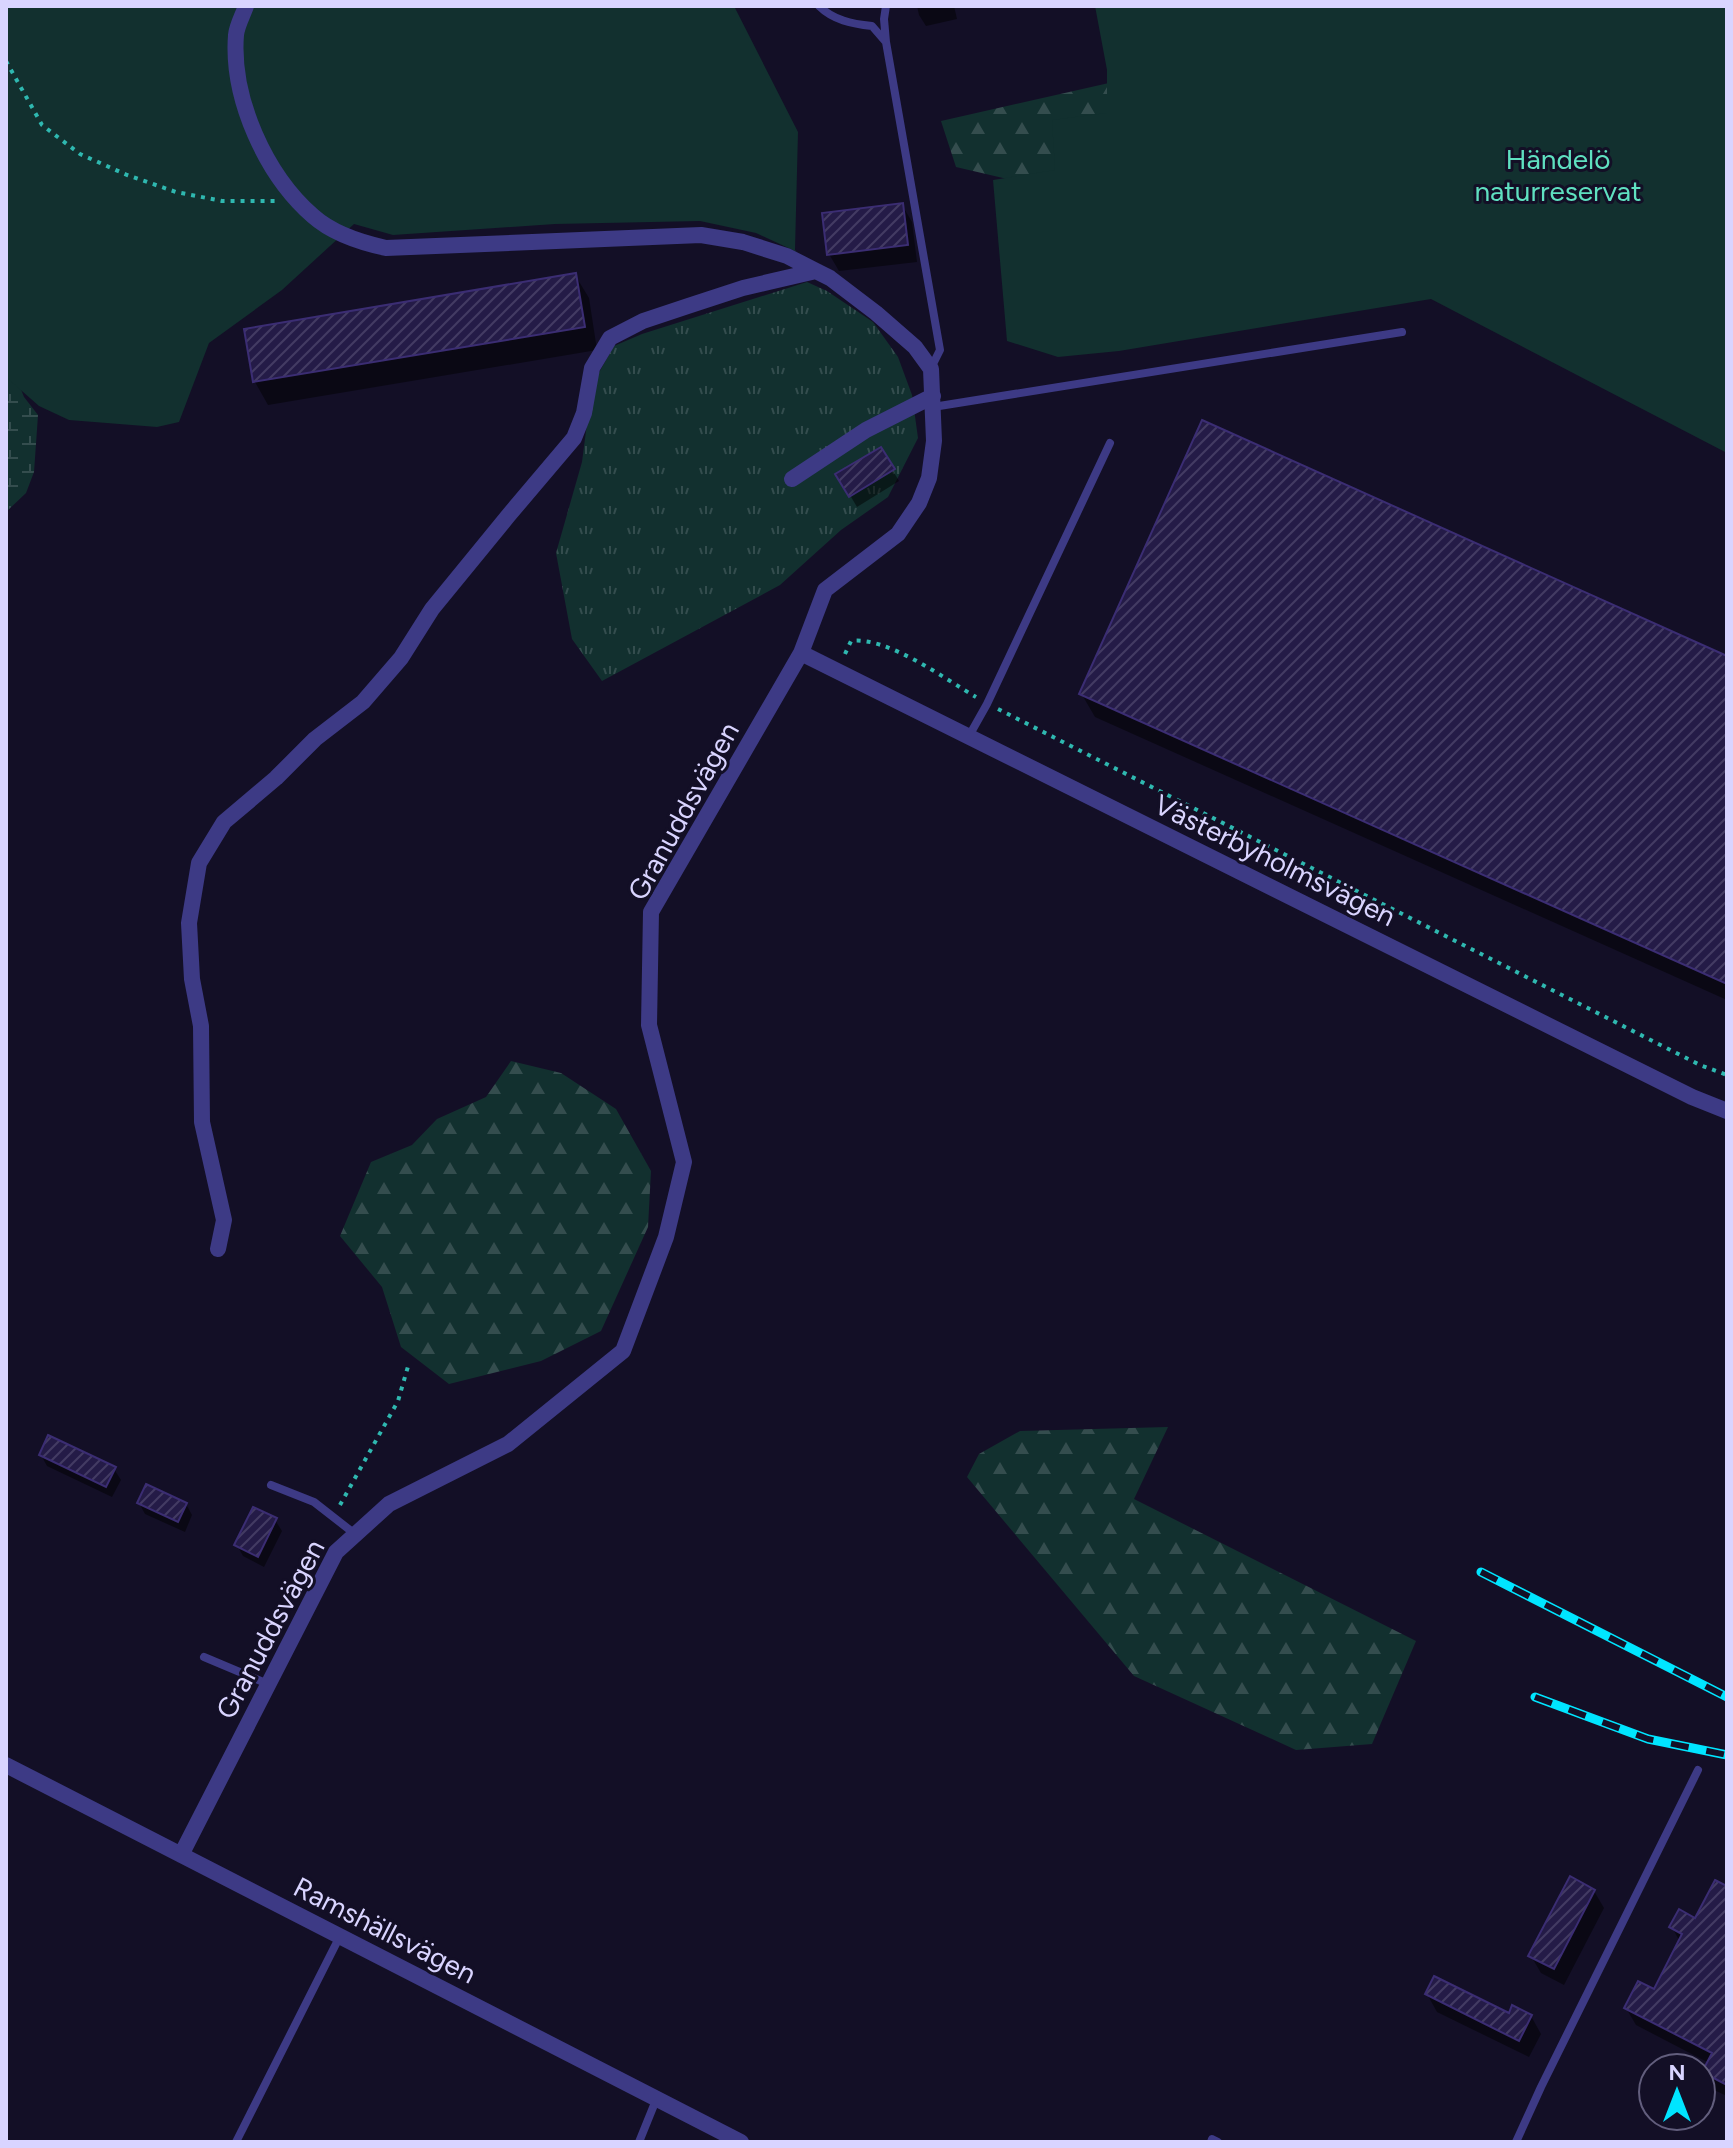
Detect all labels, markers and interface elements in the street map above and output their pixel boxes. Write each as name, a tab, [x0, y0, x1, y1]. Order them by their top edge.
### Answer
park label: Händelö naturreservat	[1474, 142, 1642, 208]
street label: Granuddsvägen	[620, 716, 746, 906]
street label: Västerbyholmsvägen	[1149, 787, 1401, 933]
street label: Granuddsvägen	[208, 1533, 332, 1725]
street label: Ramshällsvägen	[288, 1869, 482, 1991]
north arrow	[1637, 2052, 1717, 2132]
text: N	[1668, 2059, 1686, 2086]

